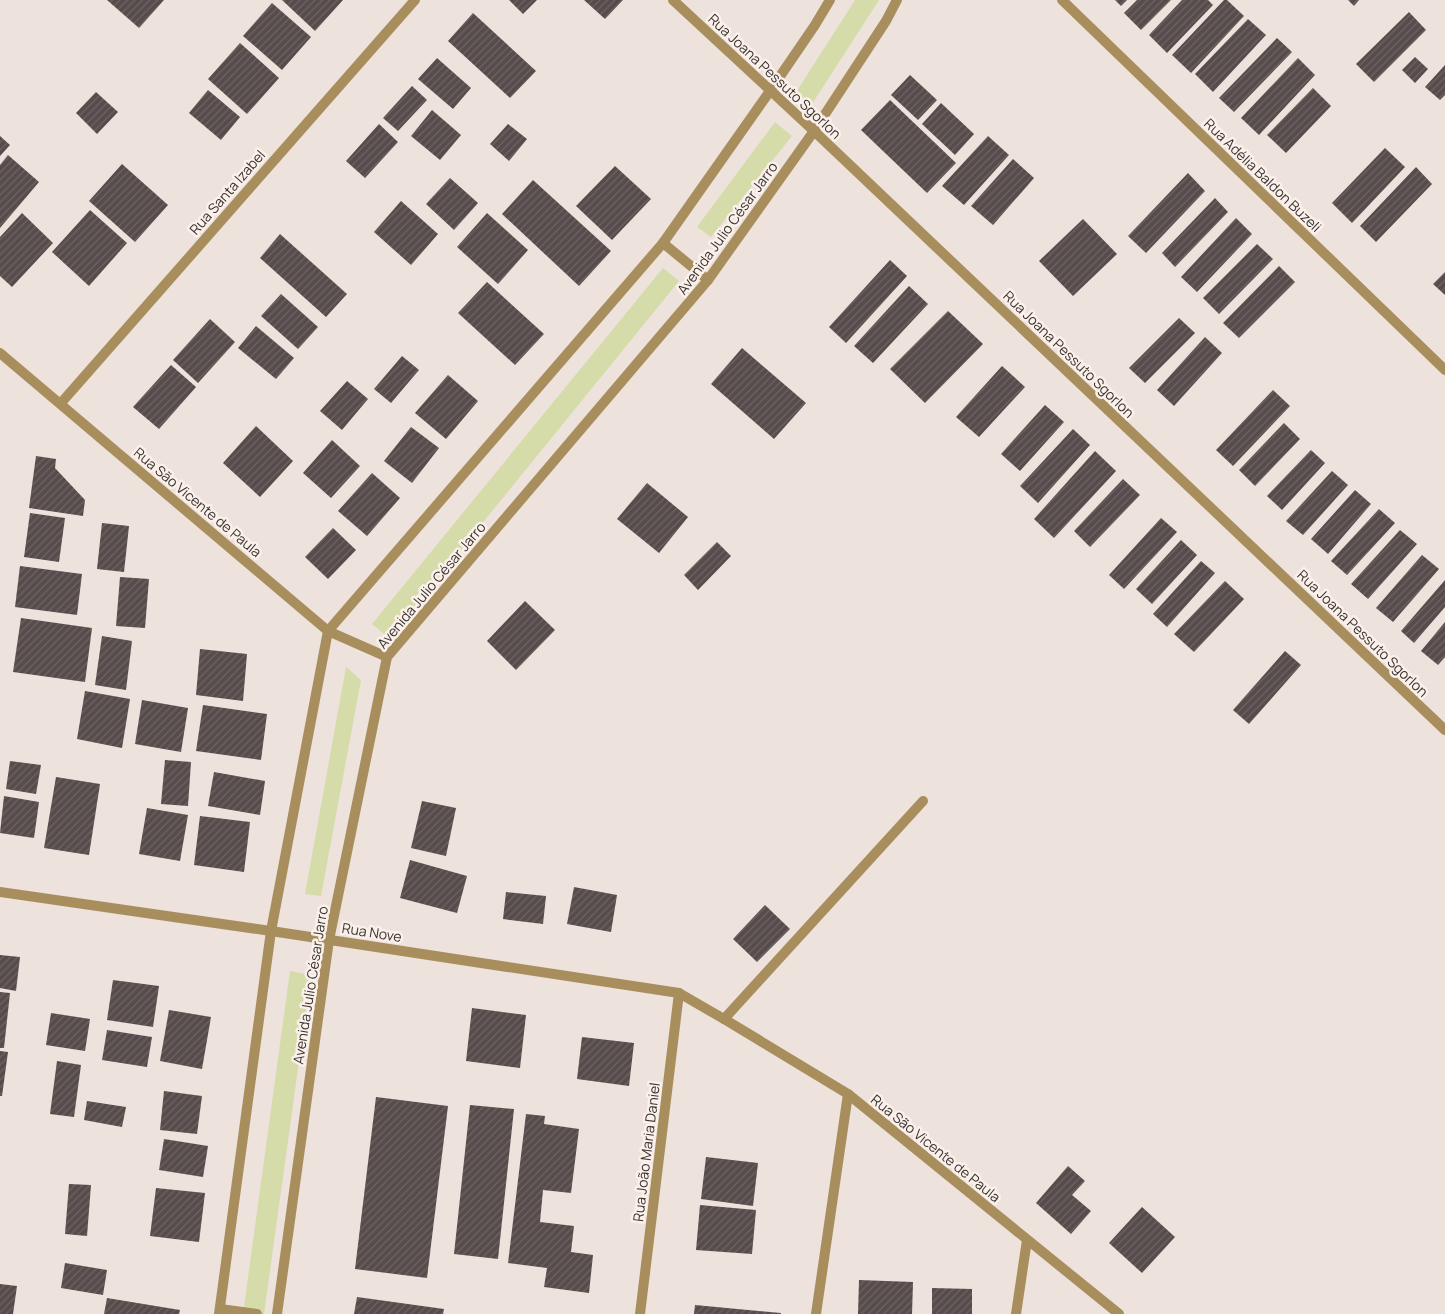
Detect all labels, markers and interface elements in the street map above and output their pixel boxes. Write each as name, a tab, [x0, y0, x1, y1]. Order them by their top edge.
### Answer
street label: Rua Joana Pessuto Sgorlon	[704, 9, 846, 143]
street label: Rua Adélia Baldon Buzeli	[1200, 114, 1326, 236]
street label: Rua Santa Izabel	[185, 146, 269, 238]
street label: Avenida Julio César Jarro	[672, 158, 782, 298]
street label: Rua Joana Pessuto Sgorlon	[999, 286, 1139, 422]
street label: Rua São Vicente de Paula	[130, 443, 266, 561]
street label: Avenida Julio César Jarro	[372, 518, 490, 652]
street label: Rua Joana Pessuto Sgorlon	[1293, 565, 1433, 701]
street label: Avenida Julio César Jarro	[288, 905, 332, 1065]
street label: Rua Nove	[341, 918, 403, 946]
street label: Rua João Maria Daniel	[628, 1081, 664, 1223]
street label: Rua São Vicente de Paula	[867, 1090, 1005, 1206]

